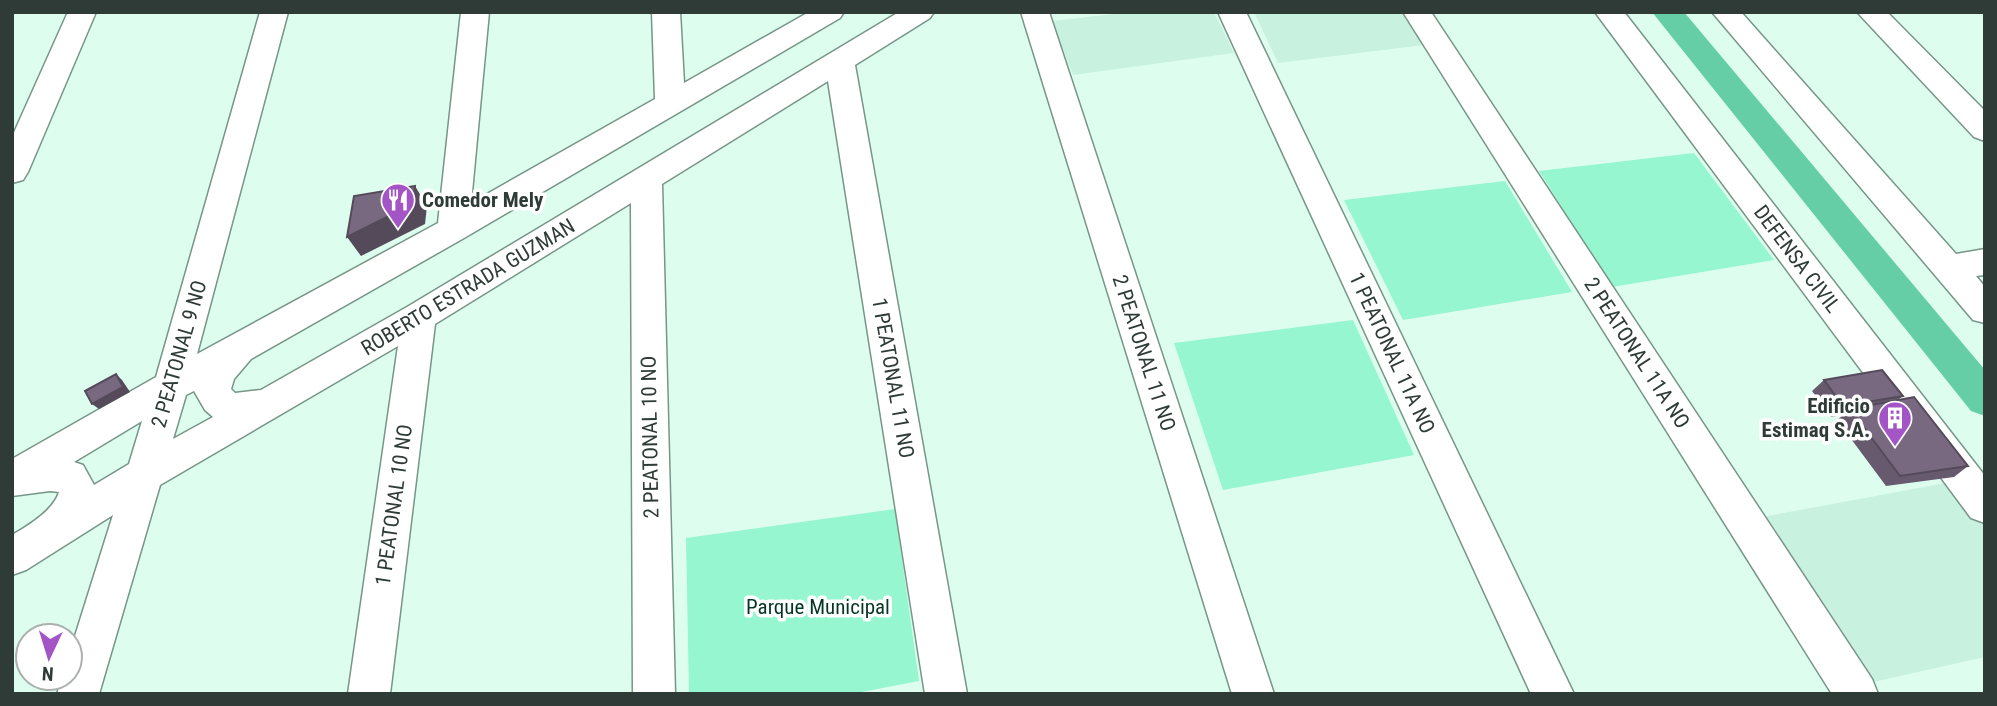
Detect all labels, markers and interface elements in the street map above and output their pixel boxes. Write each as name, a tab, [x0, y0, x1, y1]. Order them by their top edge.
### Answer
restaurant icon: Comedor Mely	[379, 181, 417, 230]
place label: Comedor Mely	[422, 188, 544, 212]
street label: DEFENSA CIVIL	[1749, 201, 1845, 317]
street label: ROBERTO ESTRADA GUZMAN	[357, 214, 579, 360]
street label: 1 PEATONAL 11A NO	[1344, 269, 1440, 437]
street label: 2 PEATONAL 11 NO	[1107, 272, 1181, 434]
street label: 2 PEATONAL 11A NO	[1579, 273, 1695, 433]
street label: 2 PEATONAL 9 NO	[146, 278, 212, 430]
street label: 1 PEATONAL 11 NO	[867, 296, 919, 460]
street label: 2 PEATONAL 10 NO	[637, 355, 663, 519]
place label: Edificio Estimaq S.A.	[1762, 394, 1870, 442]
building icon: Edificio Estimaq S.A.	[1876, 399, 1914, 448]
street label: 1 PEATONAL 10 NO	[371, 423, 417, 587]
park label: Parque Municipal	[746, 595, 890, 619]
north arrow	[14, 622, 84, 692]
text: N	[41, 662, 54, 685]

